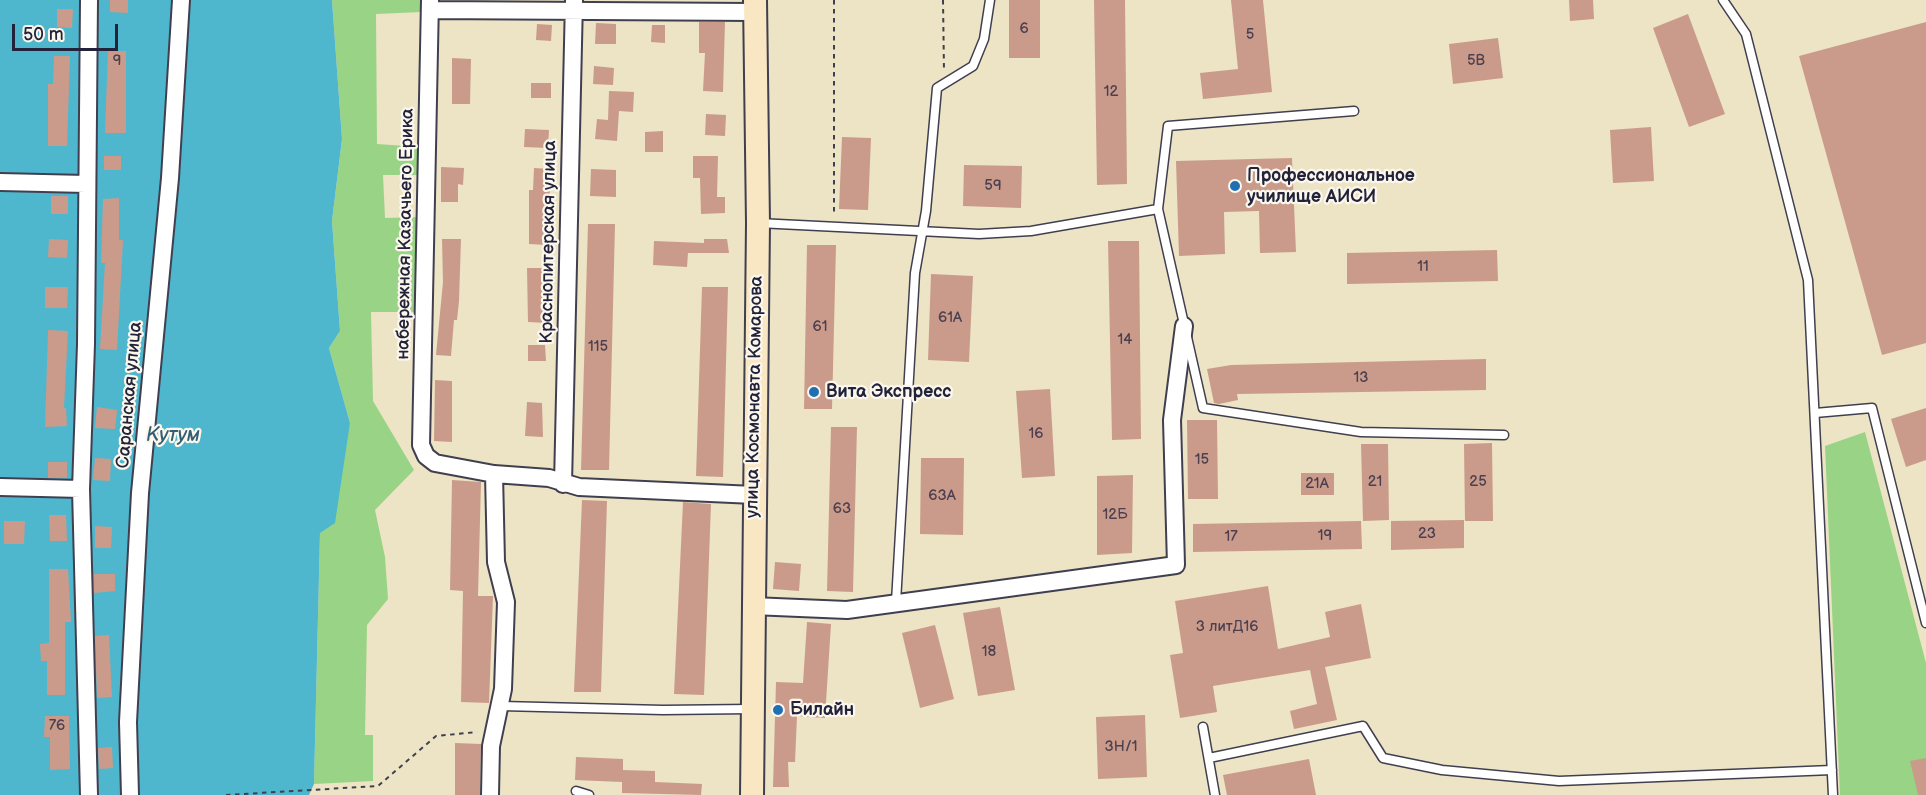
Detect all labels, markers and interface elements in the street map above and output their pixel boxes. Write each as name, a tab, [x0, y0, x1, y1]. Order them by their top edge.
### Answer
scale bar	[15, 12, 122, 50]
house number: 6	[1019, 20, 1029, 38]
text: 50 m	[23, 24, 64, 45]
house number: 5	[1246, 26, 1254, 44]
house number: 9	[113, 52, 121, 70]
house number: 5В	[1467, 52, 1485, 70]
house number: 12	[1104, 83, 1118, 101]
street label: набережная Казачьего Ерика	[393, 108, 419, 360]
street label: Краснопитерская улица	[536, 140, 562, 344]
place label: Профессиональное училище АИСИ	[1247, 165, 1415, 207]
house number: 59	[984, 177, 1002, 195]
marker: Профессиональное училище АИСИ	[1228, 179, 1242, 193]
house number: 11	[1417, 258, 1429, 276]
street label: улица Космонавта Комарова	[742, 276, 768, 518]
house number: 61А	[938, 309, 962, 327]
house number: 61	[813, 318, 827, 336]
street label: Саранская улица	[113, 321, 147, 469]
house number: 14	[1118, 331, 1132, 349]
house number: 115	[588, 338, 608, 356]
house number: 13	[1353, 369, 1369, 387]
place label: Вита Экспресс	[826, 381, 951, 403]
marker: Вита Экспресс	[807, 385, 821, 399]
water label: Кутум	[146, 424, 200, 448]
house number: 16	[1029, 425, 1043, 443]
house number: 15	[1195, 451, 1209, 469]
house number: 21	[1368, 473, 1382, 491]
house number: 25	[1469, 473, 1487, 491]
house number: 21А	[1305, 475, 1329, 493]
house number: 63А	[928, 487, 956, 505]
house number: 63	[833, 500, 851, 518]
house number: 12Б	[1102, 506, 1128, 524]
house number: 23	[1418, 525, 1436, 543]
house number: 19	[1318, 527, 1332, 545]
house number: 17	[1224, 528, 1238, 546]
house number: 3 литД16	[1196, 618, 1258, 636]
house number: 18	[982, 643, 996, 661]
place label: Билайн	[790, 699, 854, 721]
marker: Билайн	[771, 703, 785, 717]
house number: 76	[49, 717, 65, 735]
house number: 3Н/1	[1105, 738, 1137, 756]

